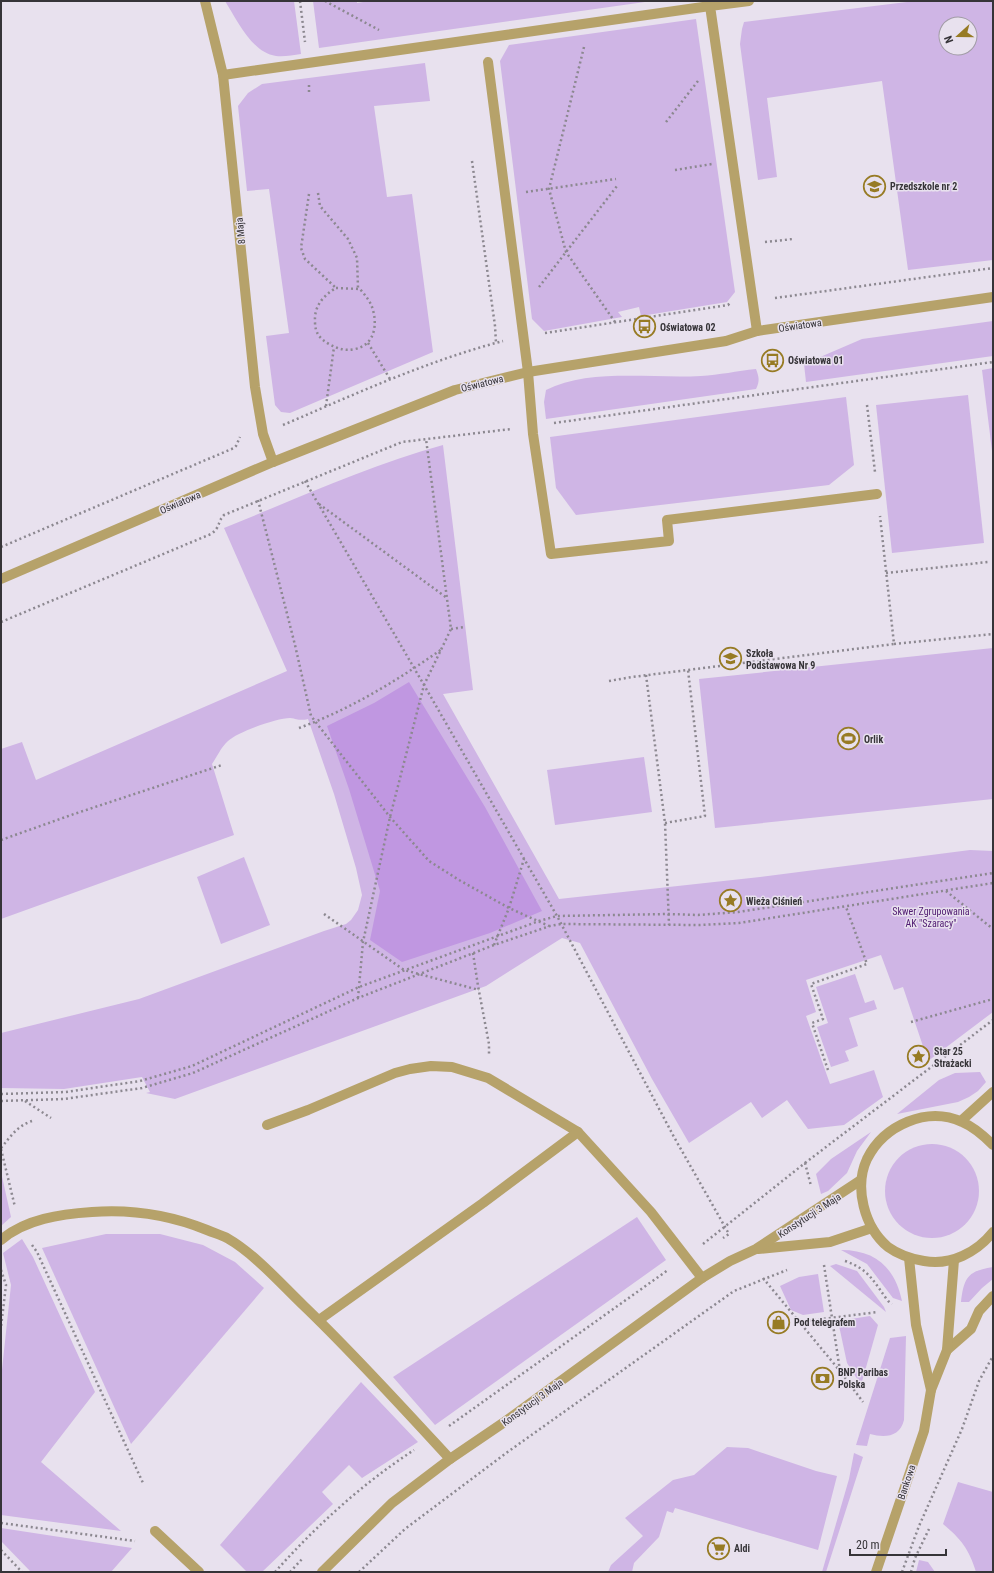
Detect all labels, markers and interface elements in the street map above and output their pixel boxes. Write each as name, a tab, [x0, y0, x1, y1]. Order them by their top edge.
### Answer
north arrow	[938, 16, 978, 56]
text: N	[942, 34, 956, 45]
school or university icon: Przedszkole nr 2	[861, 173, 887, 199]
place label: Przedszkole nr 2	[890, 181, 957, 192]
street label: 8 Maja	[234, 217, 247, 245]
bus stop icon: Oświatowa 02	[632, 314, 658, 340]
street label: Oświatowa	[778, 317, 822, 334]
place label: Oświatowa 02	[660, 322, 716, 333]
bus stop icon: Oświatowa 01	[759, 347, 785, 373]
place label: Oświatowa 01	[788, 355, 844, 366]
street label: Oświatowa	[460, 373, 505, 394]
street label: Oświatowa	[158, 489, 202, 516]
school or university icon: Szkoła Podstawowa Nr 9	[718, 646, 744, 672]
place label: Szkoła Podstawowa Nr 9	[746, 648, 815, 671]
sports icon: Orlik	[836, 726, 862, 752]
place label: Orlik	[864, 734, 883, 745]
place icon: Wieża Ciśnień	[717, 888, 743, 914]
place label: Wieża Ciśnień	[746, 896, 802, 907]
park label: Skwer Zgrupowania AK "Szaracy"	[892, 906, 970, 929]
place icon: Star 25 Strażacki	[906, 1044, 932, 1070]
place label: Star 25 Strażacki	[934, 1046, 971, 1069]
street label: Konstytucji 3 Maja	[776, 1191, 843, 1240]
shop icon: Pod telegrafem	[765, 1309, 791, 1335]
place label: Pod telegrafem	[794, 1317, 855, 1328]
bank icon: BNP Paribas Polska	[810, 1365, 836, 1391]
place label: BNP Paribas Polska	[838, 1367, 889, 1390]
street label: Konstytucji 3 Maja	[500, 1376, 565, 1428]
street label: Bankowa	[895, 1463, 918, 1501]
scale bar	[850, 1531, 946, 1557]
supermarket icon: Aldi	[705, 1535, 731, 1561]
text: 20 m	[856, 1538, 880, 1552]
place label: Aldi	[734, 1543, 750, 1554]

